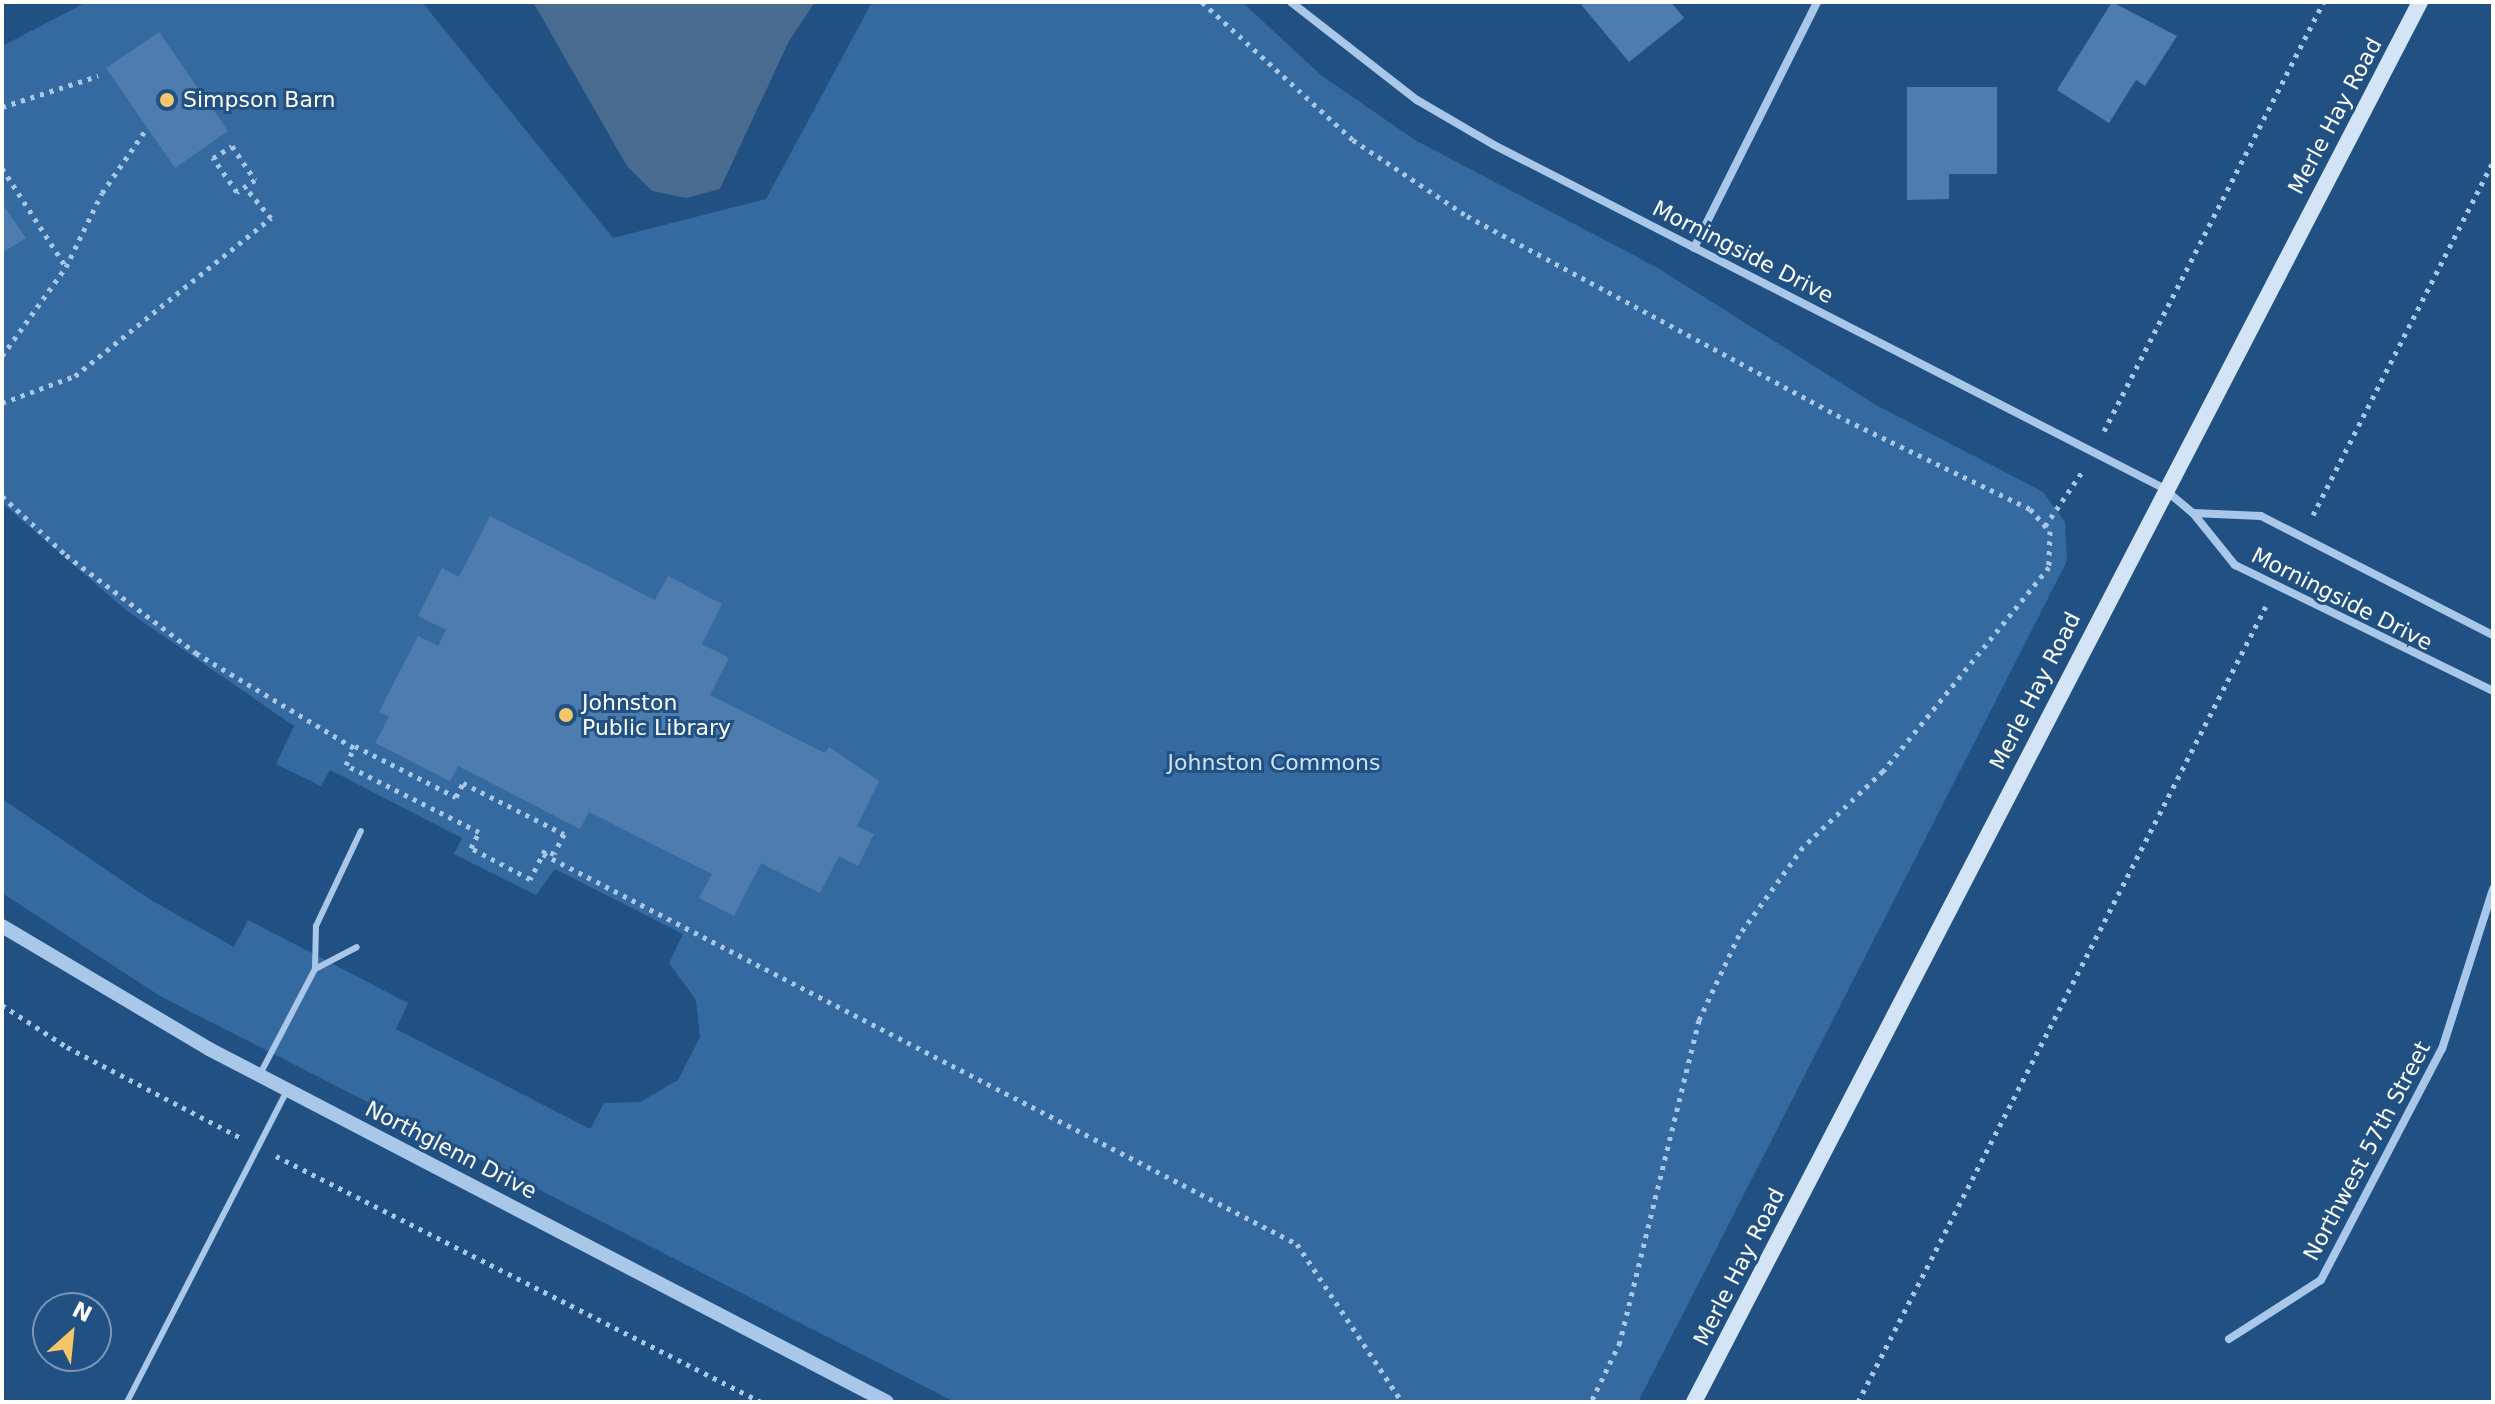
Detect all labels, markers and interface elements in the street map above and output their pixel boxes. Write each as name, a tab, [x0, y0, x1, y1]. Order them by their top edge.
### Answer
street label: Merle Hay Road	[2283, 33, 2387, 199]
place label: Simpson Barn	[183, 87, 336, 113]
marker: Simpson Barn	[158, 91, 176, 109]
street label: Morningside Drive	[1648, 195, 1838, 309]
street label: Morningside Drive	[2247, 542, 2437, 656]
street label: Merle Hay Road	[1984, 608, 2086, 774]
place label: Johnston Public Library	[582, 689, 731, 740]
marker: Johnston Public Library	[557, 706, 575, 724]
park label: Johnston Commons	[1168, 750, 1380, 776]
street label: Northwest 57th Street	[2298, 1037, 2436, 1265]
street label: Northglenn Drive	[361, 1095, 541, 1205]
street label: Merle Hay Road	[1688, 1184, 1790, 1350]
north arrow	[32, 1292, 112, 1372]
text: N	[68, 1297, 96, 1327]

